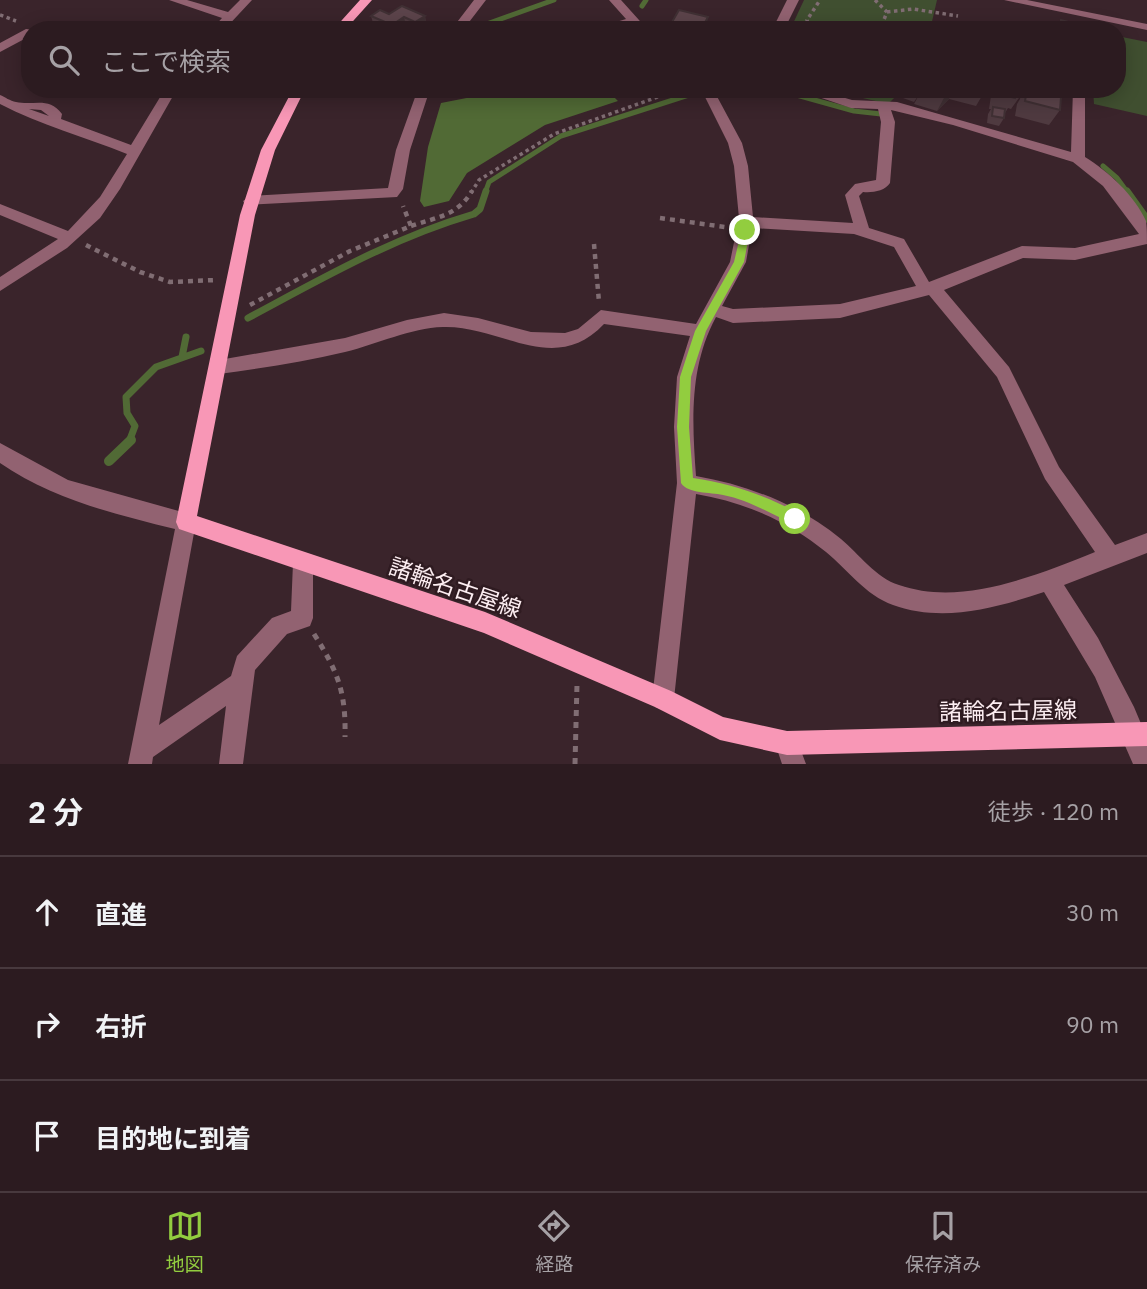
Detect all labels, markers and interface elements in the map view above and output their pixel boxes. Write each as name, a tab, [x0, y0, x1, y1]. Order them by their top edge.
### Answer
search box	[21, 21, 1126, 98]
icon: search	[45, 41, 83, 79]
text: ここで検索	[101, 44, 231, 78]
route end	[729, 214, 760, 245]
route start	[779, 503, 810, 534]
street label: 諸輪名古屋線	[385, 550, 525, 624]
street label: 諸輪名古屋線	[939, 694, 1077, 726]
text: 2 分	[28, 792, 83, 831]
text: 徒歩 · 120 m	[988, 796, 1119, 826]
icon: ahead	[28, 893, 66, 931]
text: 直進	[95, 897, 147, 931]
text: 30 m	[1066, 897, 1119, 927]
icon: right	[28, 1005, 66, 1043]
text: 右折	[95, 1009, 147, 1043]
text: 90 m	[1066, 1009, 1119, 1039]
icon: arrive	[28, 1117, 66, 1155]
text: 目的地に到着	[95, 1121, 251, 1155]
tab: 地図	[166, 1207, 204, 1276]
tab: 経路	[535, 1207, 573, 1276]
tab: 保存済み	[905, 1207, 981, 1276]

